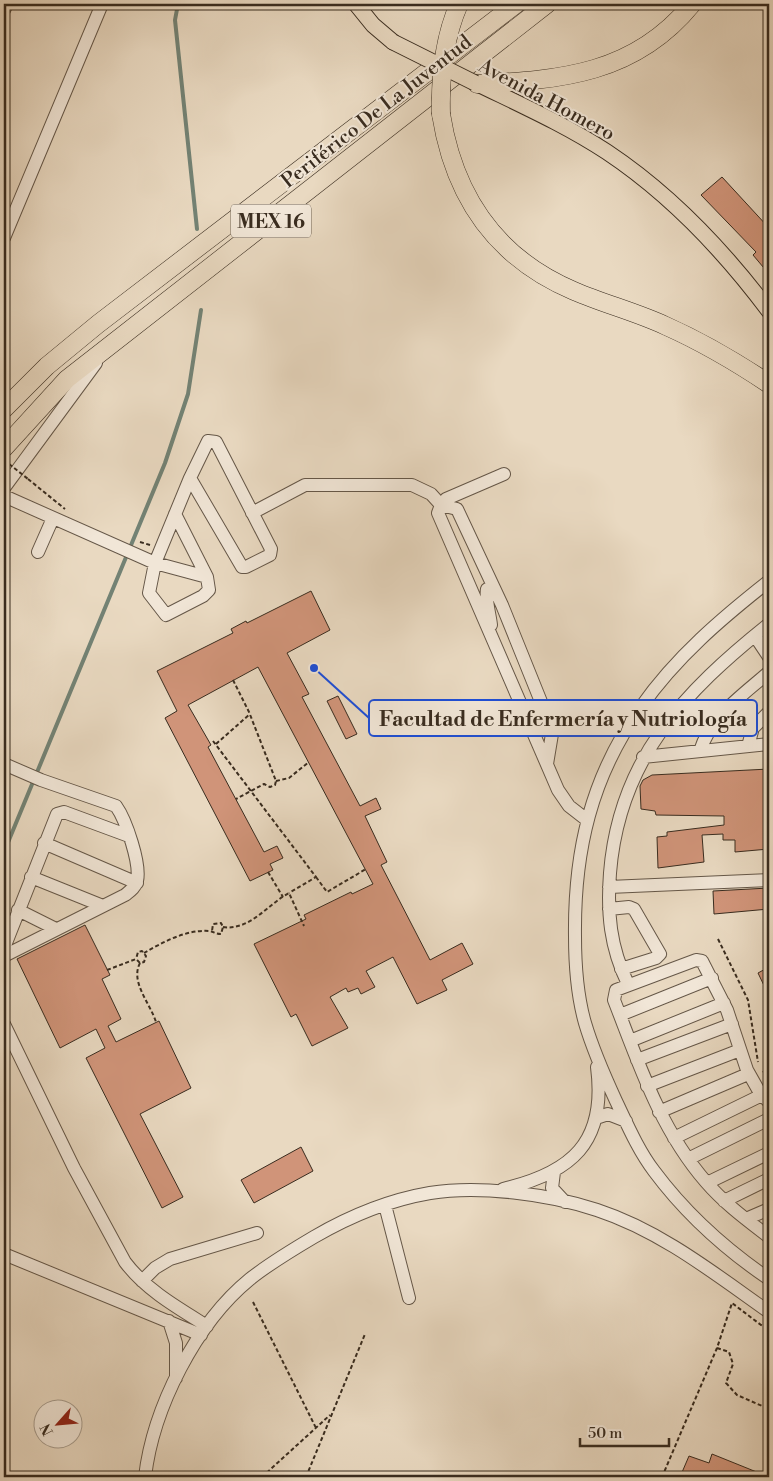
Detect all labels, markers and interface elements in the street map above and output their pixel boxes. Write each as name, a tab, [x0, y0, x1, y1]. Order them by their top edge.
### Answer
street label: Periférico De La Juventud	[277, 30, 478, 194]
street label: Avenida Homero	[473, 53, 619, 147]
road number: MEX 16	[231, 205, 311, 238]
callout: Facultad de Enfermería y Nutriología	[369, 700, 757, 736]
text: Facultad de Enfermería y Nutriología	[379, 707, 748, 733]
north arrow	[32, 1398, 82, 1448]
scale bar	[580, 1416, 669, 1448]
text: N	[37, 1420, 58, 1438]
text: 50 m	[588, 1424, 622, 1443]

